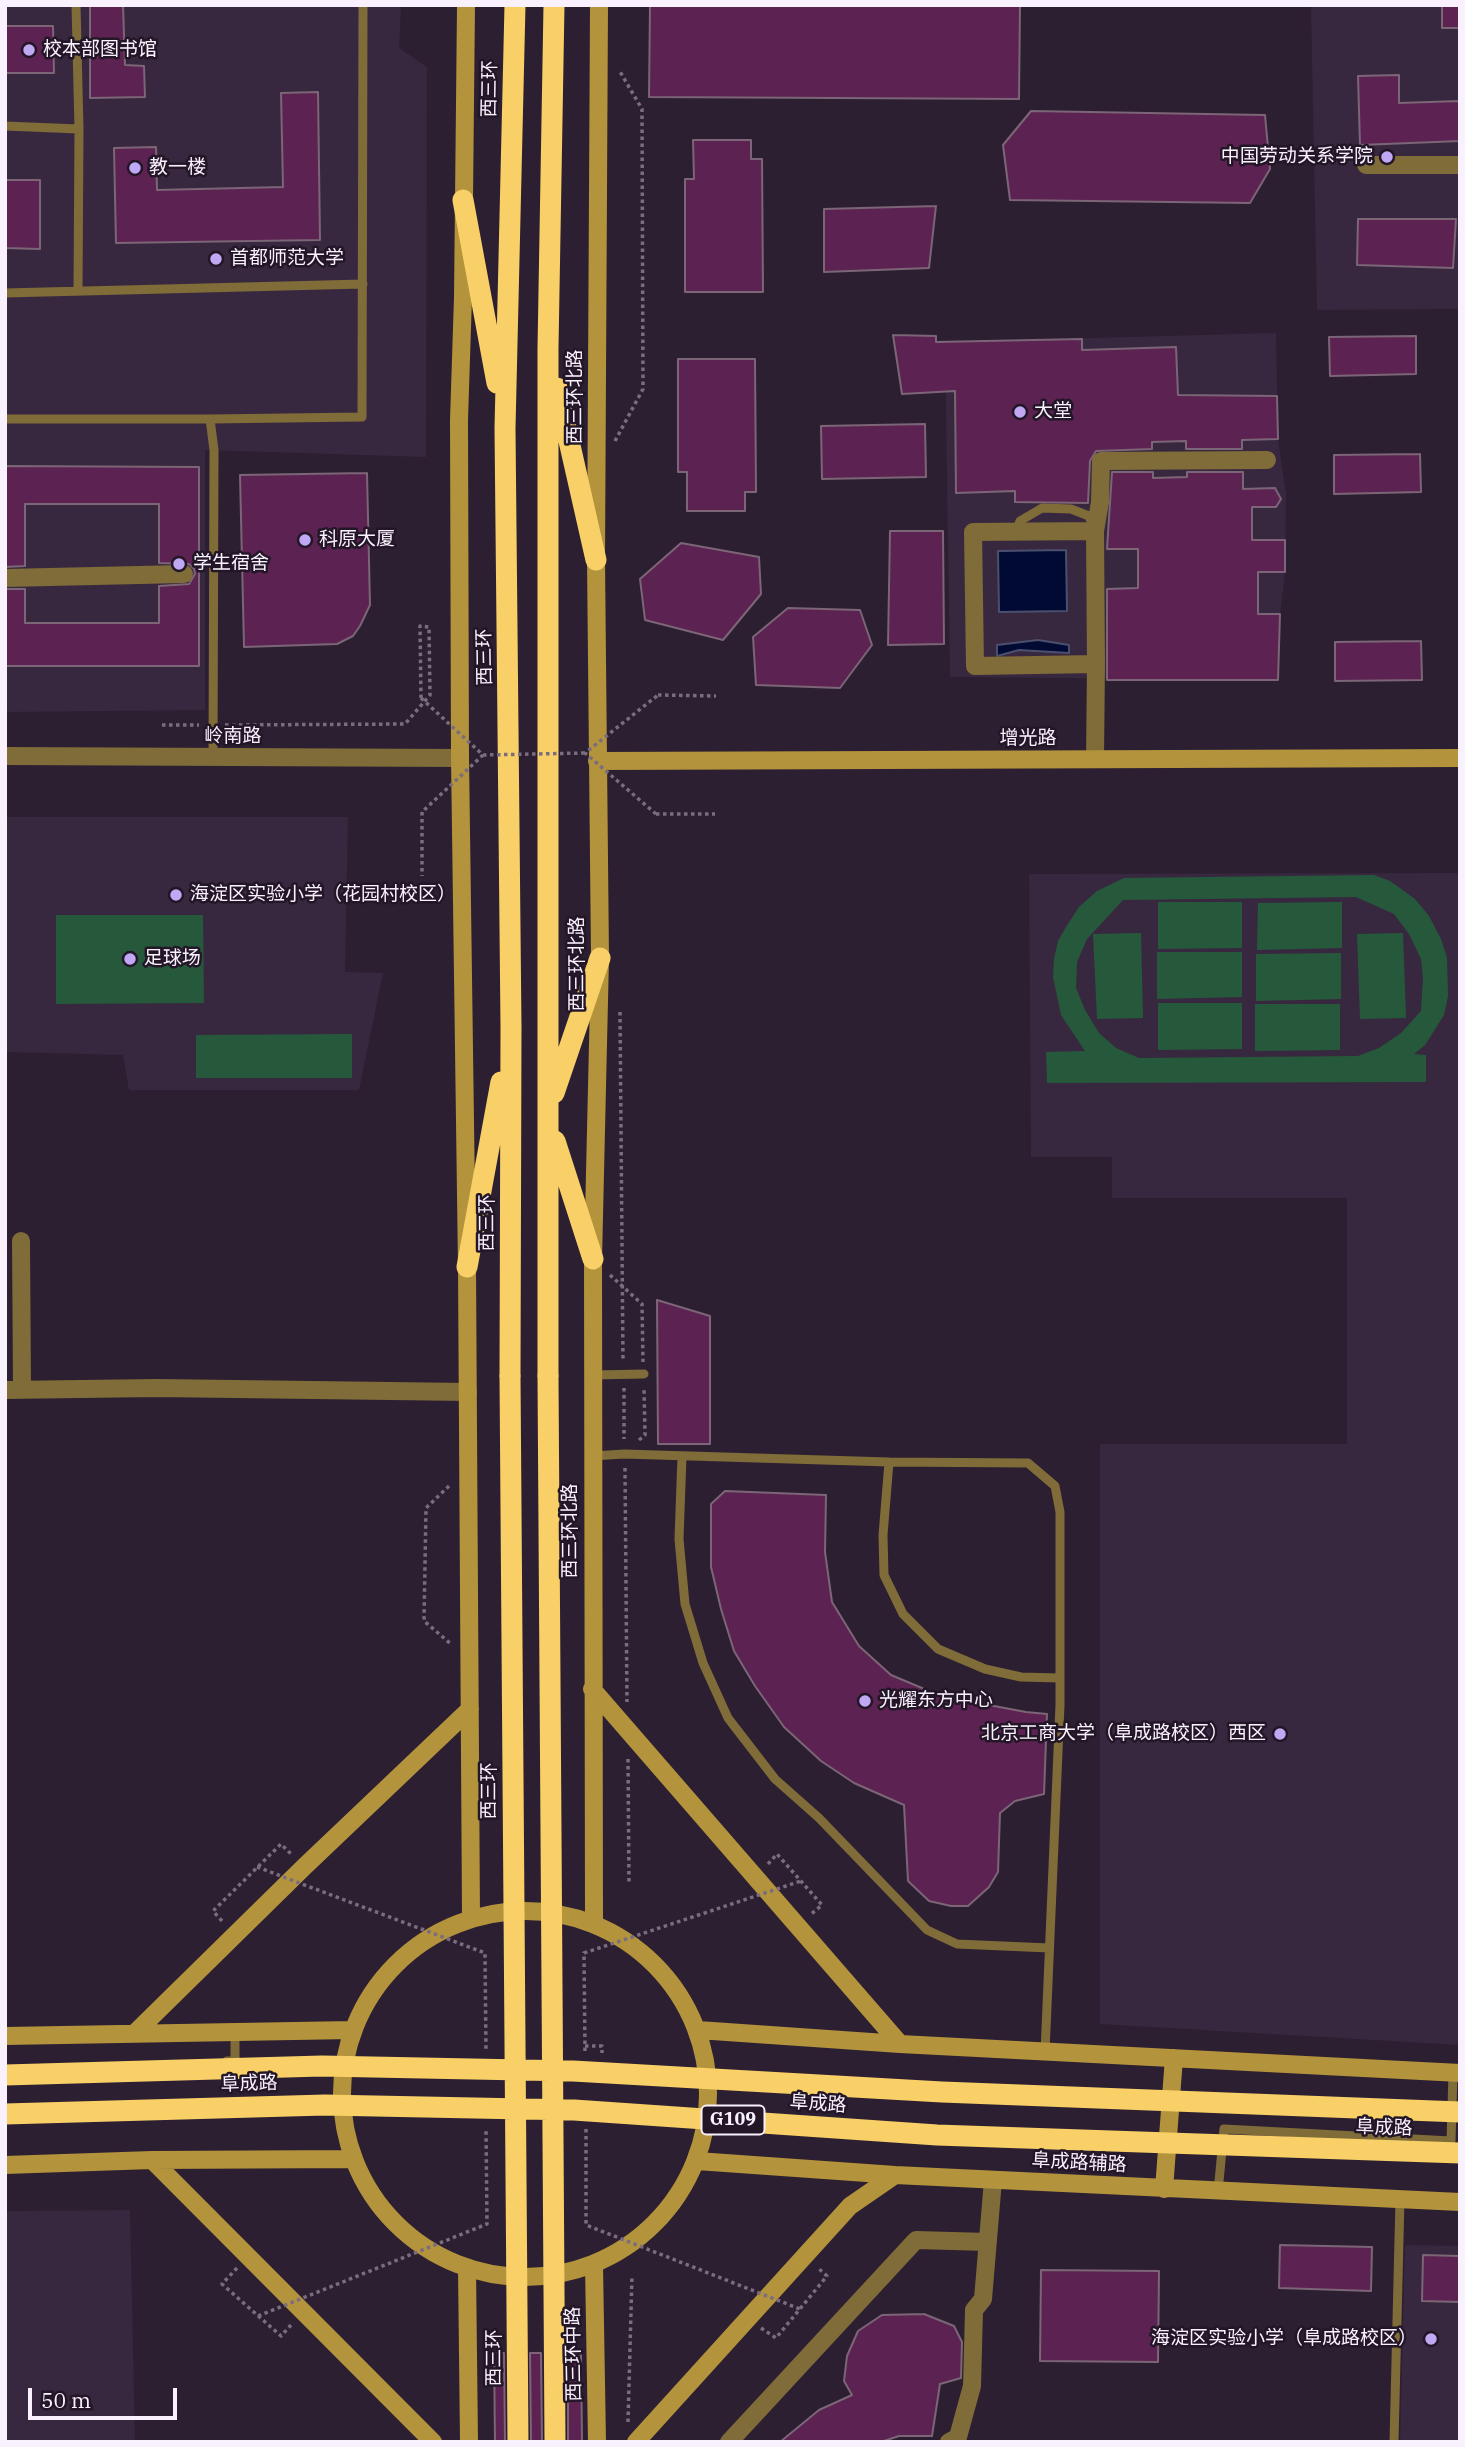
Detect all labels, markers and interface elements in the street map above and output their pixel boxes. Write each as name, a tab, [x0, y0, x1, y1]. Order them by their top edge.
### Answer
place label: 校本部图书馆	[43, 39, 157, 61]
marker: 校本部图书馆	[21, 42, 37, 58]
street label: 西三环	[478, 60, 502, 118]
place label: 中国劳动关系学院	[1221, 146, 1373, 168]
marker: 中国劳动关系学院	[1379, 149, 1395, 165]
place label: 教一楼	[149, 157, 206, 179]
marker: 教一楼	[127, 160, 143, 176]
place label: 首都师范大学	[230, 248, 344, 270]
marker: 首都师范大学	[208, 251, 224, 267]
street label: 西三环北路	[565, 350, 587, 444]
place label: 大堂	[1034, 401, 1072, 423]
marker: 大堂	[1012, 404, 1028, 420]
place label: 科原大厦	[319, 529, 395, 551]
marker: 科原大厦	[297, 532, 313, 548]
place label: 学生宿舍	[193, 553, 269, 575]
marker: 学生宿舍	[171, 556, 187, 572]
street label: 西三环	[473, 628, 497, 686]
street label: 岭南路	[205, 726, 261, 748]
street label: 增光路	[1000, 728, 1056, 750]
place label: 海淀区实验小学（花园村校区）	[190, 884, 456, 906]
marker: 海淀区实验小学（花园村校区）	[168, 887, 184, 903]
street label: 西三环北路	[567, 917, 589, 1011]
place label: 足球场	[144, 948, 201, 970]
marker: 足球场	[122, 951, 138, 967]
street label: 西三环	[477, 1195, 499, 1251]
street label: 西三环北路	[560, 1484, 582, 1578]
place label: 光耀东方中心	[879, 1690, 993, 1712]
marker: 光耀东方中心	[857, 1693, 873, 1709]
place label: 北京工商大学（阜成路校区）西区	[981, 1723, 1266, 1745]
marker: 北京工商大学（阜成路校区）西区	[1272, 1726, 1288, 1742]
street label: 西三环	[479, 1763, 501, 1819]
street label: 阜成路	[220, 2072, 278, 2096]
street label: 阜成路	[789, 2091, 847, 2117]
road number: G109	[702, 2106, 764, 2134]
street label: 阜成路	[1355, 2116, 1413, 2140]
street label: 阜成路辅路	[1031, 2149, 1127, 2177]
street label: 西三环中路	[562, 2306, 586, 2402]
place label: 海淀区实验小学（阜成路校区）	[1151, 2328, 1417, 2350]
street label: 西三环	[484, 2330, 506, 2386]
marker: 海淀区实验小学（阜成路校区）	[1423, 2331, 1439, 2347]
scale bar	[32, 2374, 180, 2418]
text: 50 m	[41, 2386, 91, 2414]

